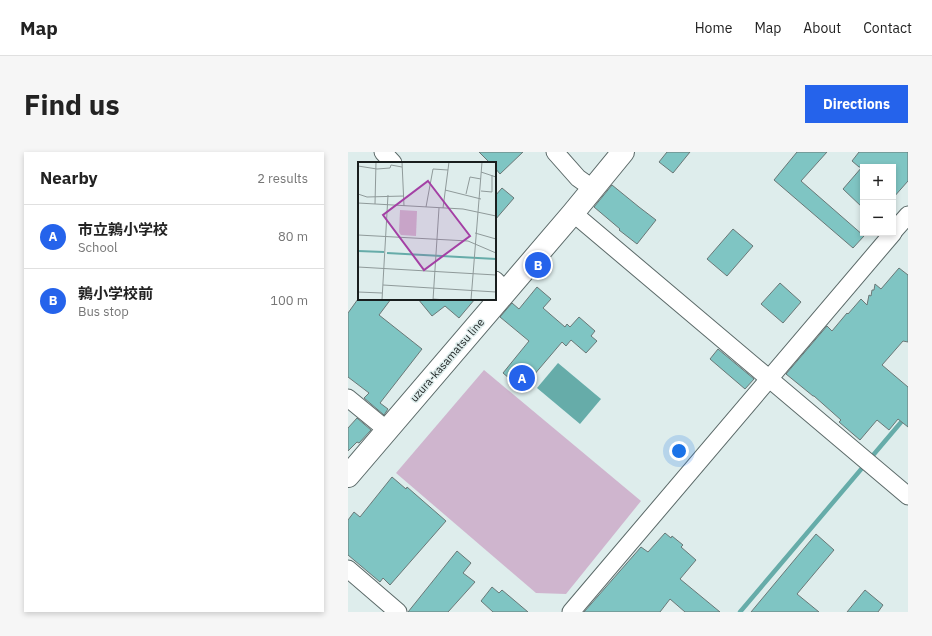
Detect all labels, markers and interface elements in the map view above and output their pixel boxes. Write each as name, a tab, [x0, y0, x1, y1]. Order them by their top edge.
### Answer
text: Map	[20, 16, 58, 40]
text: Home	[695, 19, 732, 37]
text: Map	[754, 19, 781, 37]
text: About	[803, 19, 841, 37]
text: Contact	[863, 19, 912, 37]
button: Directions	[805, 85, 908, 123]
text: Find us	[24, 86, 120, 123]
inset map	[358, 162, 496, 300]
map controls	[860, 164, 896, 236]
button: +	[860, 164, 896, 200]
text: Nearby	[40, 167, 98, 189]
text: 2 results	[257, 170, 308, 187]
button: −	[860, 200, 896, 236]
text: 市立鶉小学校	[78, 220, 168, 239]
text: A	[49, 228, 57, 245]
text: 80 m	[278, 228, 308, 245]
text: School	[78, 239, 118, 256]
pin: B	[525, 250, 551, 280]
text: 鶉小学校前	[78, 284, 153, 303]
text: B	[49, 292, 57, 309]
text: 100 m	[270, 292, 308, 309]
text: Bus stop	[78, 303, 129, 320]
street label: uzura-kasamatsu line	[407, 315, 487, 405]
pin: A	[509, 363, 535, 393]
your location	[669, 441, 689, 461]

